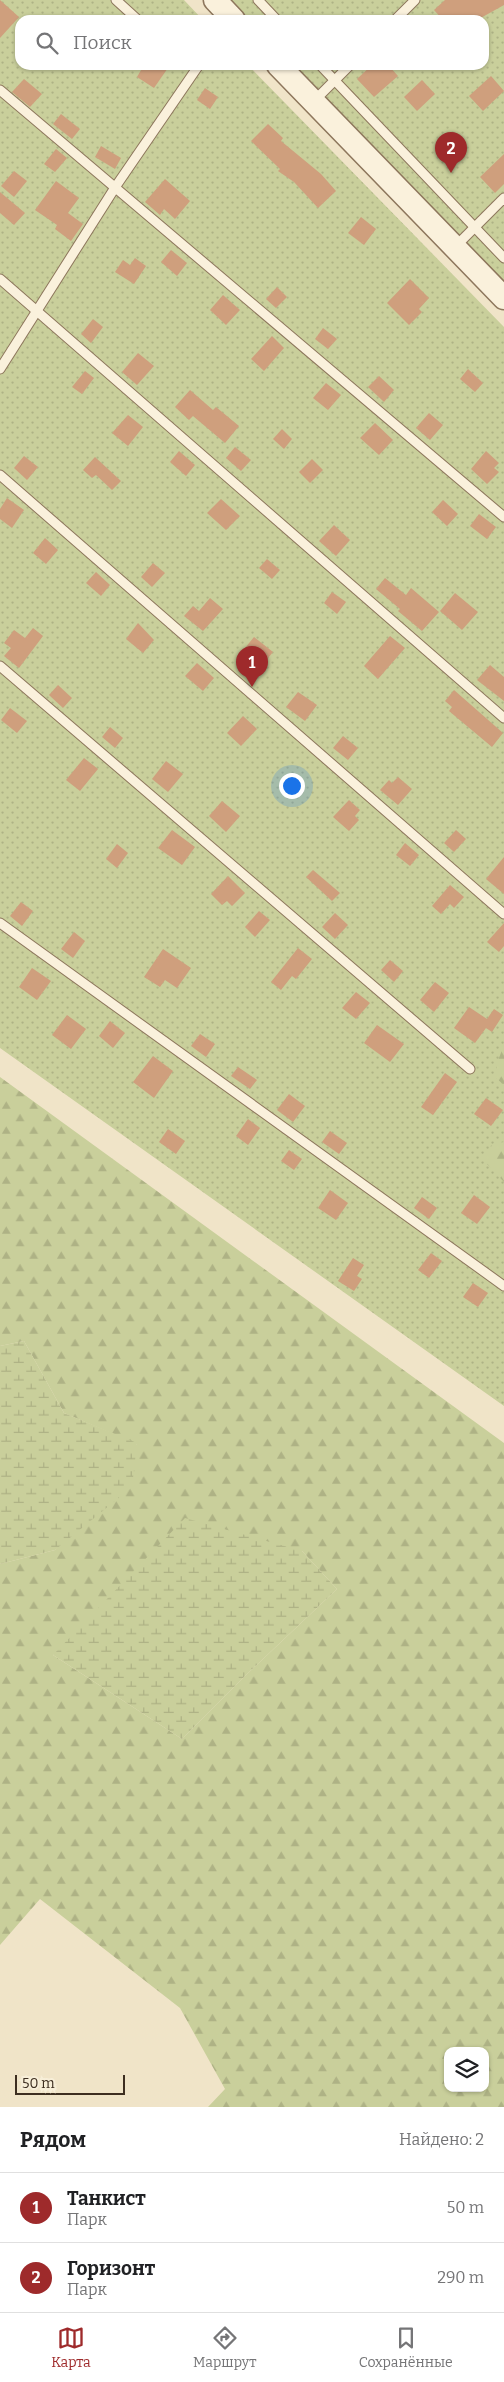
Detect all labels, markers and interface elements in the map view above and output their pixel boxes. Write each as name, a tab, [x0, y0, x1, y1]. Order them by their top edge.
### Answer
search box	[15, 15, 489, 70]
icon: search	[33, 29, 61, 57]
text: Поиск	[73, 31, 132, 54]
pin: 2	[435, 132, 467, 173]
pin: 1	[236, 646, 268, 687]
your location	[279, 773, 305, 799]
map controls	[444, 2047, 489, 2092]
button: layers	[444, 2047, 489, 2092]
scale bar	[15, 2072, 125, 2095]
text: 50 m	[22, 2075, 55, 2092]
text: Рядом	[20, 2127, 86, 2153]
text: Найдено: 2	[399, 2130, 484, 2149]
text: Танкист	[67, 2187, 146, 2210]
text: 1	[33, 2198, 39, 2217]
text: 50 m	[447, 2198, 484, 2217]
text: Парк	[67, 2210, 107, 2229]
text: Горизонт	[67, 2257, 155, 2280]
text: 2	[31, 2268, 41, 2287]
text: 290 m	[437, 2268, 484, 2287]
text: Парк	[67, 2280, 107, 2299]
tab: Карта	[51, 2324, 91, 2371]
tab: Маршрут	[193, 2324, 256, 2371]
tab: Сохранённые	[359, 2324, 453, 2371]

